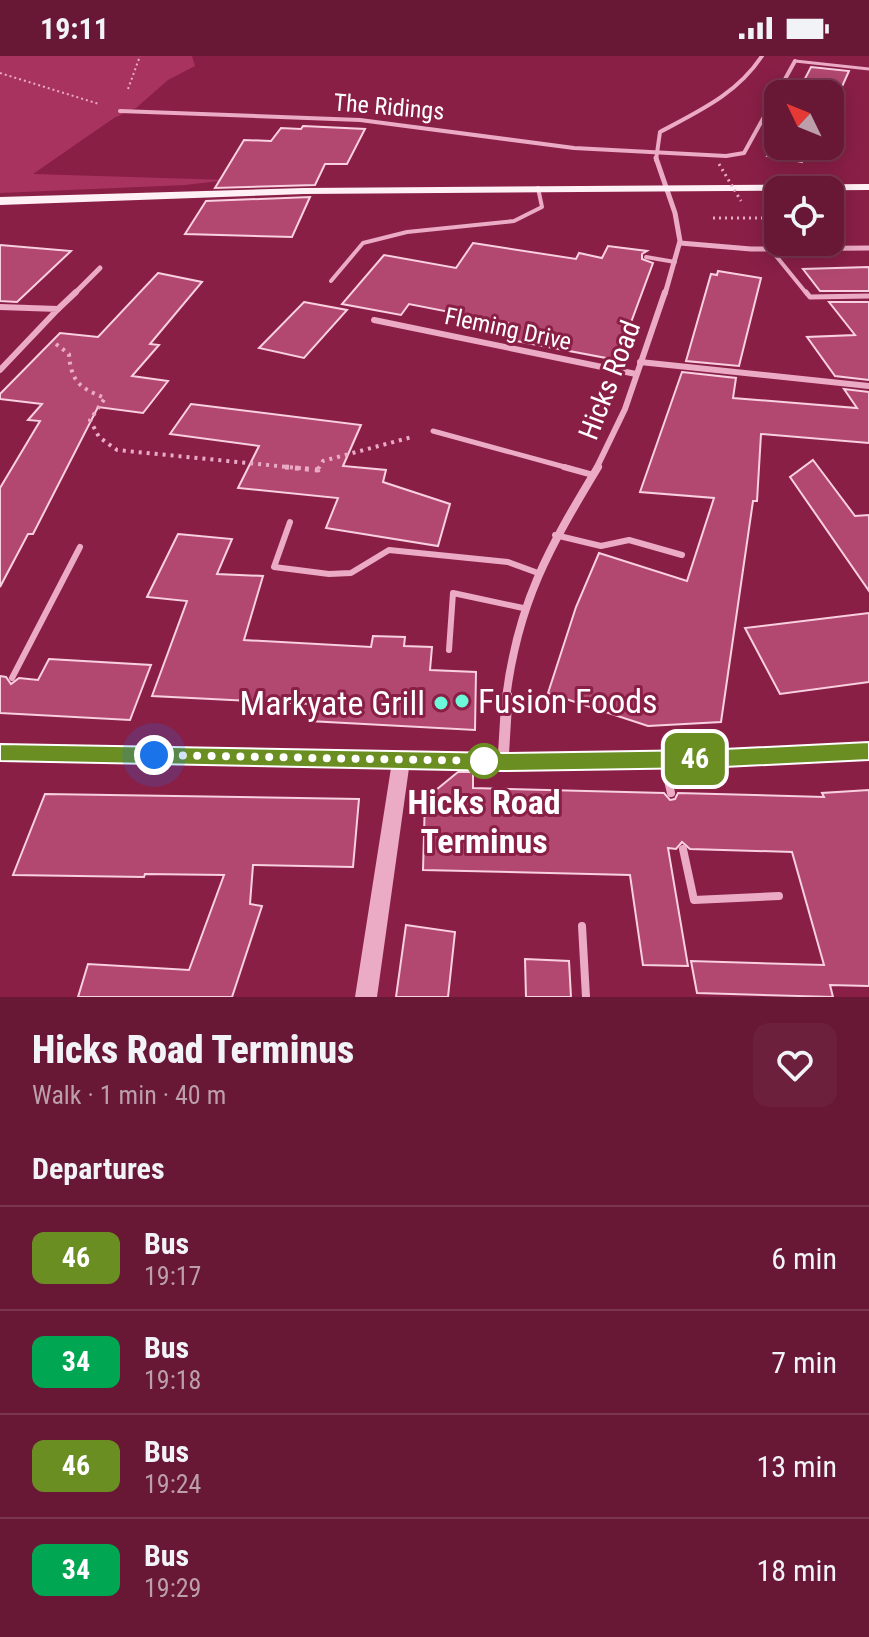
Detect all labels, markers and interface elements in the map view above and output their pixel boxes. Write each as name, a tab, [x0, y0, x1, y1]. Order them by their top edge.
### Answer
text: 19:11	[40, 11, 109, 46]
north arrow	[764, 80, 844, 160]
map controls	[764, 80, 844, 256]
street label: The Ridings	[333, 88, 445, 126]
button: locate	[764, 176, 844, 256]
street label: Fleming Drive	[442, 302, 574, 356]
street label: Hicks Road	[572, 316, 647, 444]
place label: Fusion Foods	[478, 681, 658, 721]
place label: Markyate Grill	[239, 683, 425, 723]
marker: Fusion Foods	[453, 692, 471, 710]
marker: Markyate Grill	[432, 694, 450, 712]
line badge: 46	[659, 733, 731, 785]
your location	[134, 735, 174, 775]
text: 46	[681, 742, 709, 775]
marker: Hicks Road Terminus	[467, 744, 501, 778]
place label: Hicks Road Terminus	[407, 782, 561, 861]
button: heart	[753, 1023, 837, 1107]
text: Hicks Road Terminus	[32, 1028, 354, 1072]
text: Walk · 1 min · 40 m	[32, 1080, 226, 1110]
text: Departures	[32, 1151, 165, 1186]
text: Bus	[144, 1226, 189, 1261]
text: 46	[62, 1241, 90, 1274]
text: 6 min	[771, 1241, 837, 1276]
text: 19:17	[144, 1261, 201, 1291]
text: Bus	[144, 1330, 189, 1365]
text: 34	[62, 1345, 90, 1378]
text: 7 min	[771, 1345, 837, 1380]
text: 19:18	[144, 1365, 201, 1395]
text: Bus	[144, 1434, 189, 1469]
text: 46	[62, 1449, 90, 1482]
text: 13 min	[756, 1449, 837, 1484]
text: 19:24	[144, 1469, 201, 1499]
text: Bus	[144, 1538, 189, 1573]
text: 34	[62, 1553, 90, 1586]
text: 18 min	[756, 1553, 837, 1588]
text: 19:29	[144, 1573, 201, 1603]

